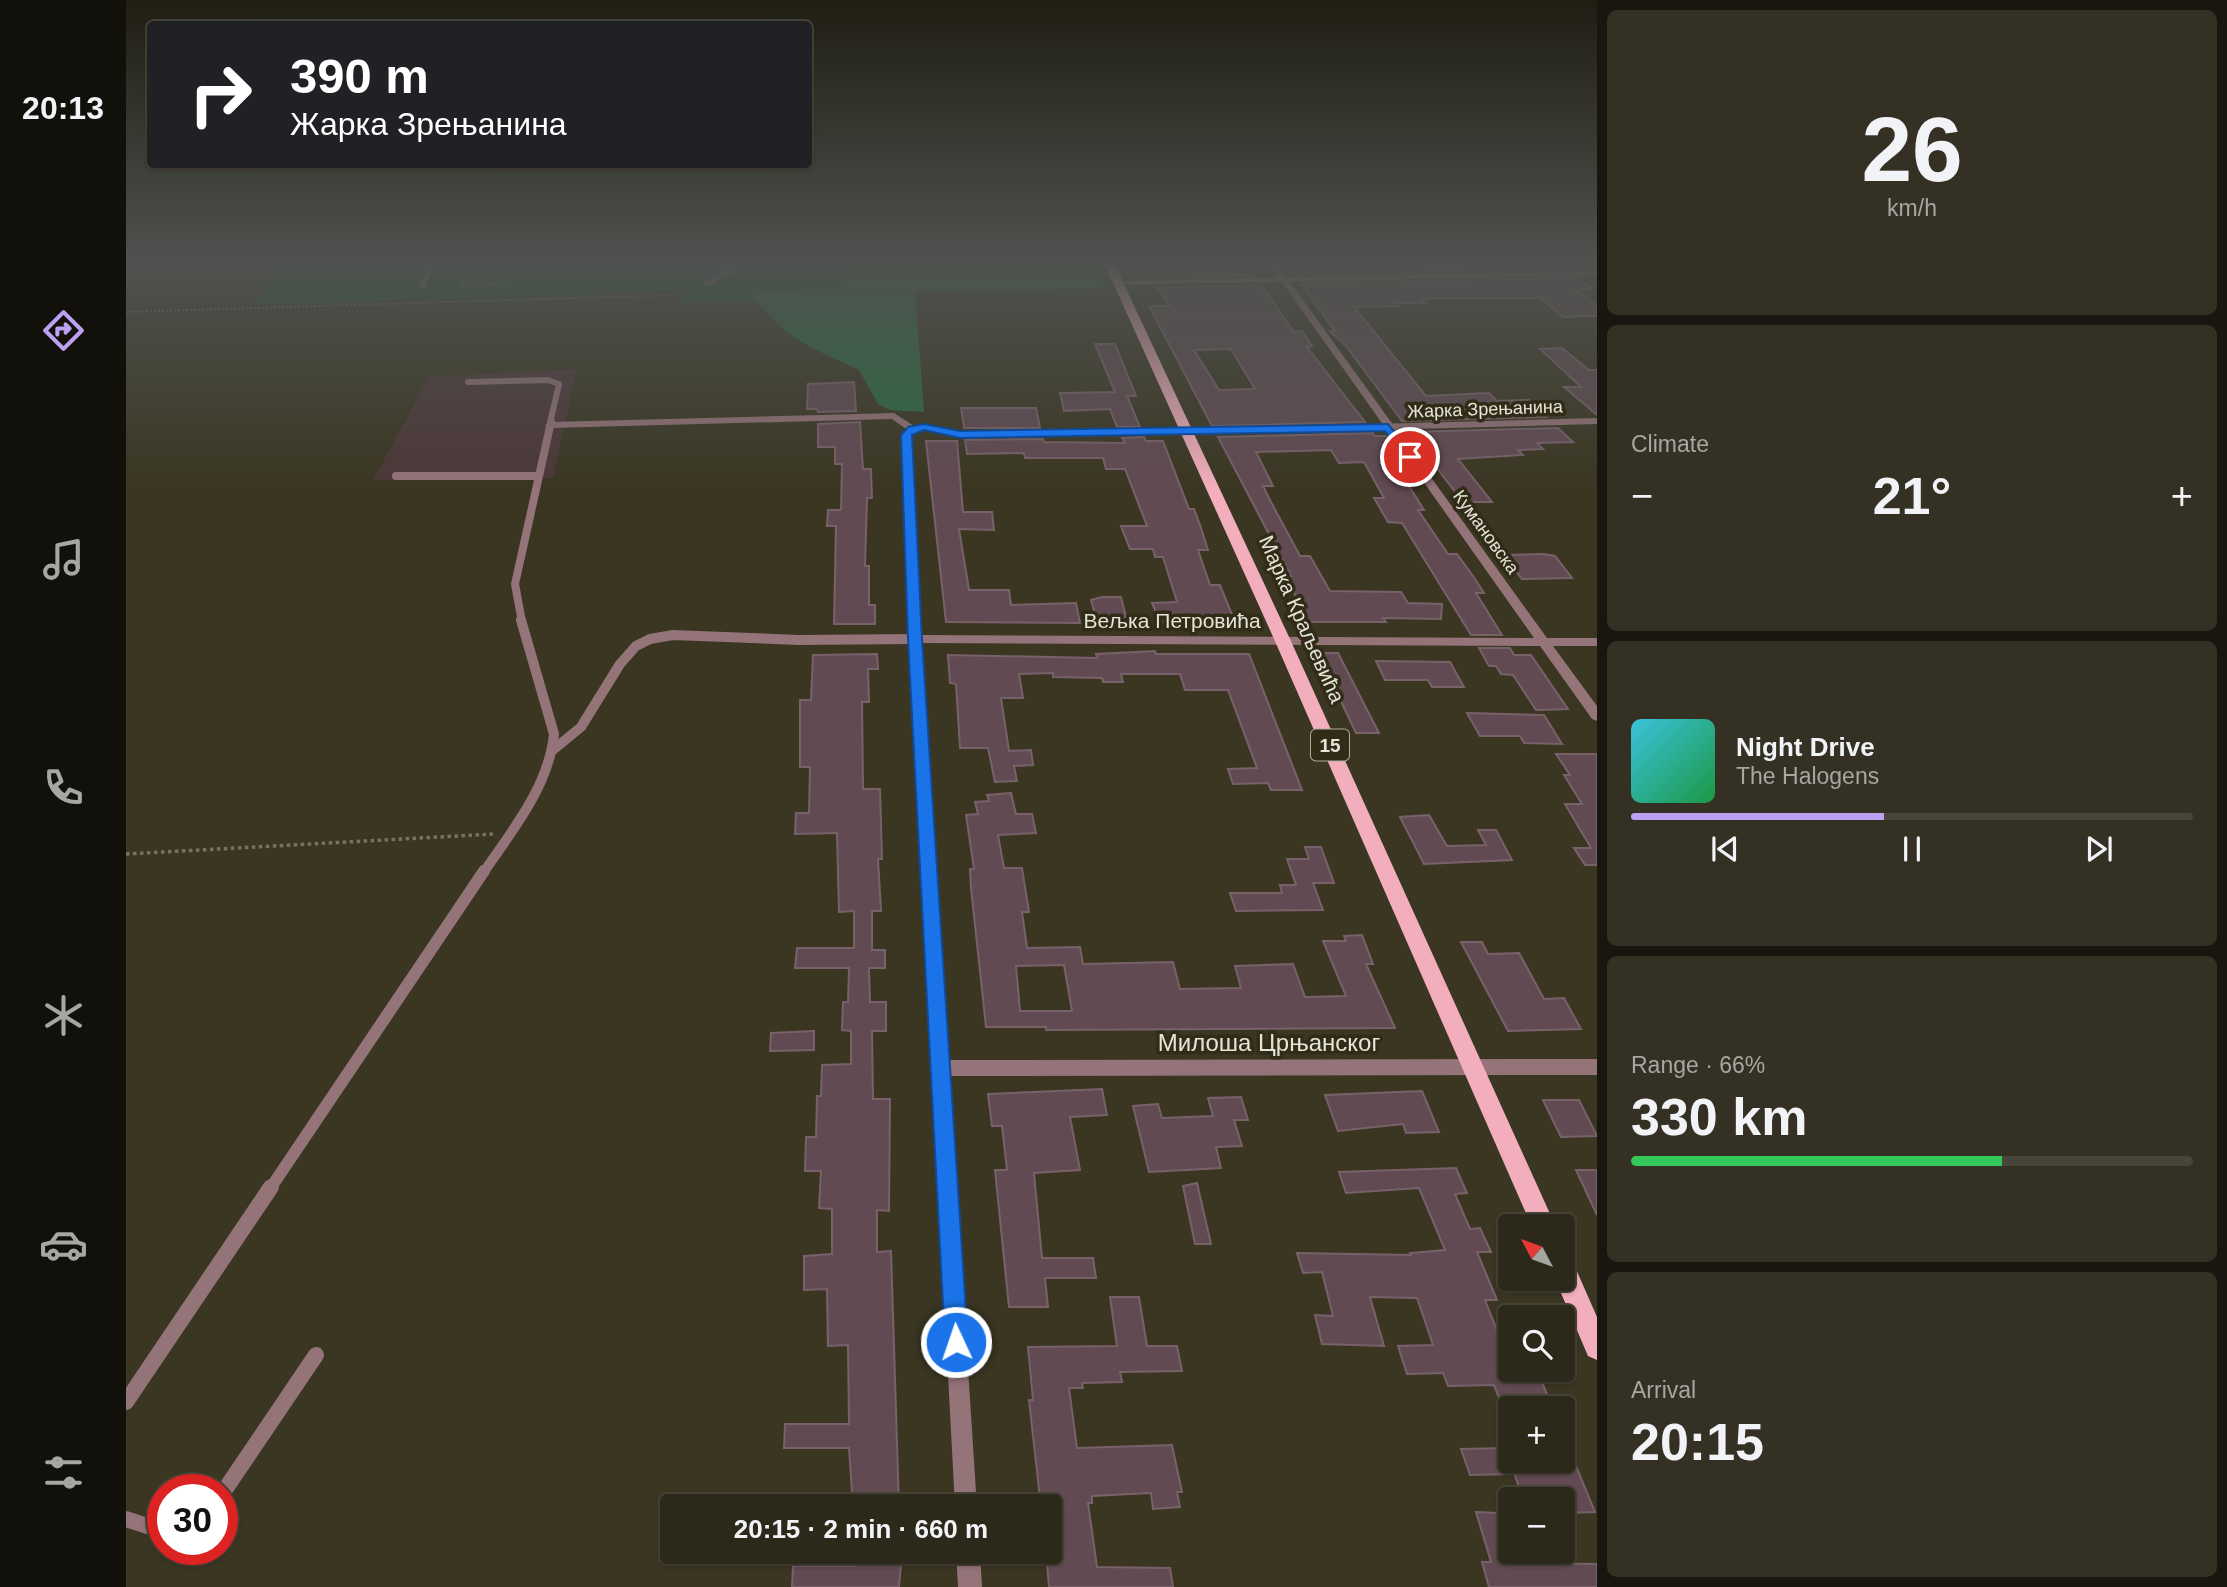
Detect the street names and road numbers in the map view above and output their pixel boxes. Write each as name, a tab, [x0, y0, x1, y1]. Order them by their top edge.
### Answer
street label: Жарка Зрењанина	[1407, 396, 1564, 422]
street label: Кумановска	[1449, 486, 1524, 578]
street label: Марка Краљевића	[1255, 532, 1349, 707]
street label: Вељка Петровића	[1083, 609, 1261, 632]
road number: 15	[1311, 730, 1349, 760]
street label: Милоша Црњанског	[1158, 1029, 1380, 1056]

